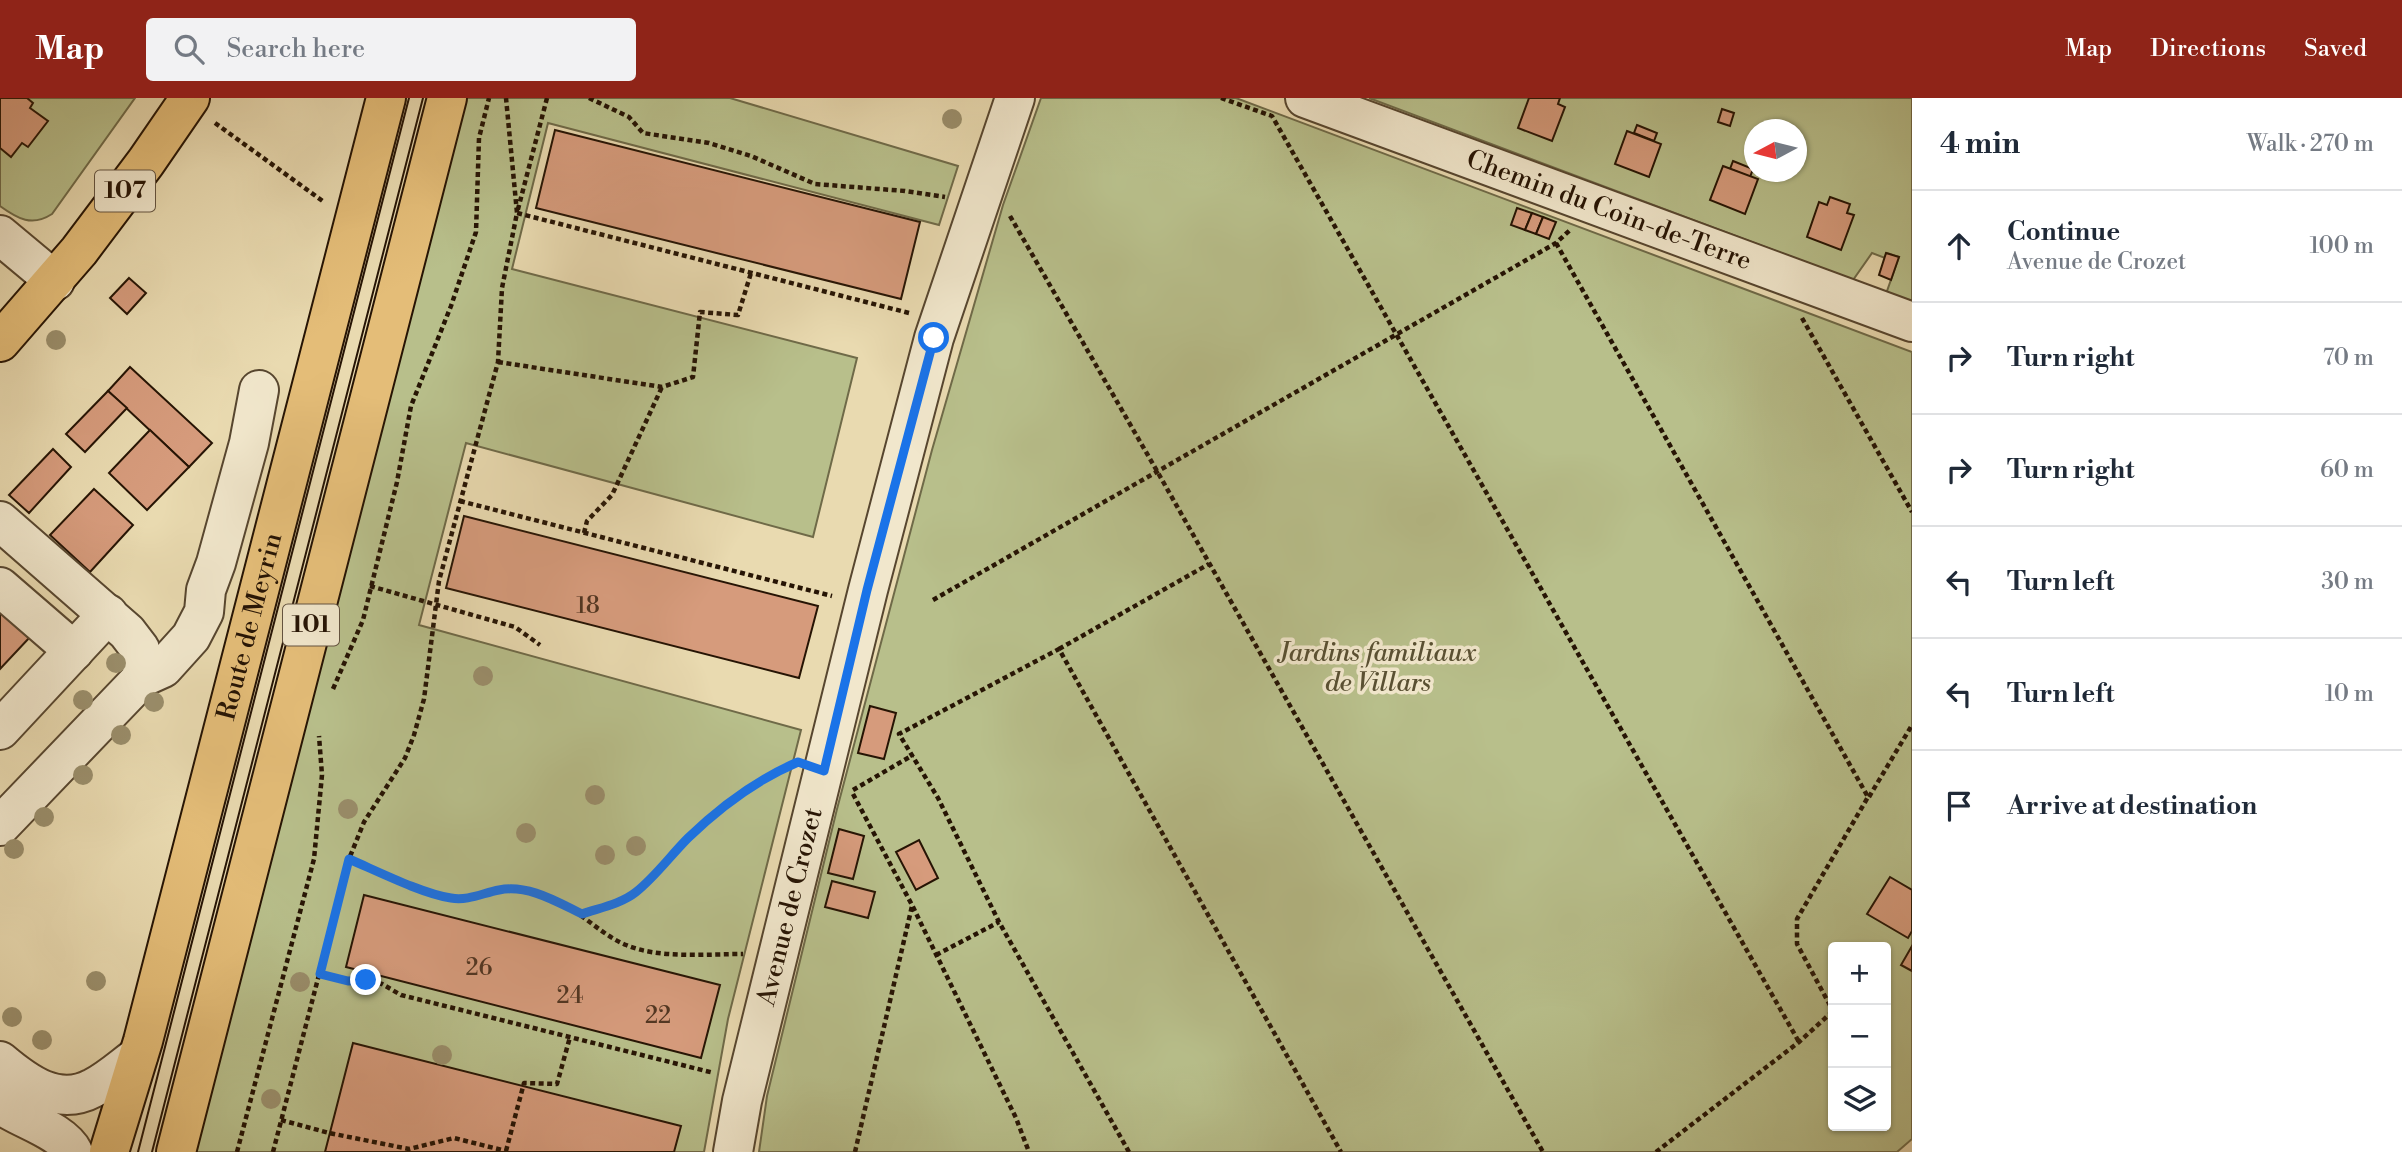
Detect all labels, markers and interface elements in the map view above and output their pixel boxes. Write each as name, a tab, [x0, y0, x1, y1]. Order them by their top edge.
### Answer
search box	[146, 18, 636, 81]
text: Map	[35, 29, 104, 70]
icon: search	[170, 30, 208, 68]
text: Search here	[226, 33, 365, 65]
text: Map	[2065, 34, 2112, 64]
text: Directions	[2150, 34, 2266, 64]
text: Saved	[2304, 34, 2367, 64]
north arrow	[1744, 119, 1807, 182]
text: 4 min	[1940, 125, 2020, 163]
text: Walk · 270 m	[2247, 130, 2374, 158]
street label: Chemin du Coin-de-Terre	[1462, 143, 1756, 277]
road number: 107	[95, 170, 155, 212]
text: Continue	[2007, 216, 2120, 248]
icon: ahead	[1940, 227, 1978, 265]
text: 100 m	[2309, 232, 2374, 260]
text: Avenue de Crozet	[2007, 248, 2186, 276]
route start	[918, 322, 949, 353]
icon: right	[1940, 339, 1978, 377]
text: Turn right	[2007, 342, 2135, 374]
text: 70 m	[2323, 344, 2374, 372]
icon: right	[1940, 451, 1978, 489]
text: Turn right	[2007, 454, 2135, 486]
text: 60 m	[2320, 456, 2374, 484]
street label: Route de Meyrin	[210, 529, 289, 724]
icon: left	[1940, 563, 1978, 601]
text: Turn left	[2007, 566, 2115, 598]
text: 30 m	[2321, 568, 2374, 596]
house number: 18	[576, 592, 600, 620]
road number: 101	[283, 604, 339, 646]
park label: Jardins familiaux de Villars	[1276, 637, 1477, 699]
icon: left	[1940, 675, 1978, 713]
text: Turn left	[2007, 678, 2115, 710]
text: 10 m	[2325, 680, 2374, 708]
icon: arrive	[1940, 787, 1978, 825]
text: Arrive at destination	[2007, 790, 2257, 822]
street label: Avenue de Crozet	[750, 804, 830, 1010]
map controls	[1828, 942, 1891, 1131]
button: +	[1828, 942, 1891, 1005]
house number: 26	[465, 954, 493, 982]
route end	[350, 964, 381, 995]
house number: 24	[557, 982, 583, 1010]
house number: 22	[645, 1002, 671, 1030]
button: −	[1828, 1005, 1891, 1068]
button: layers	[1828, 1068, 1891, 1131]

